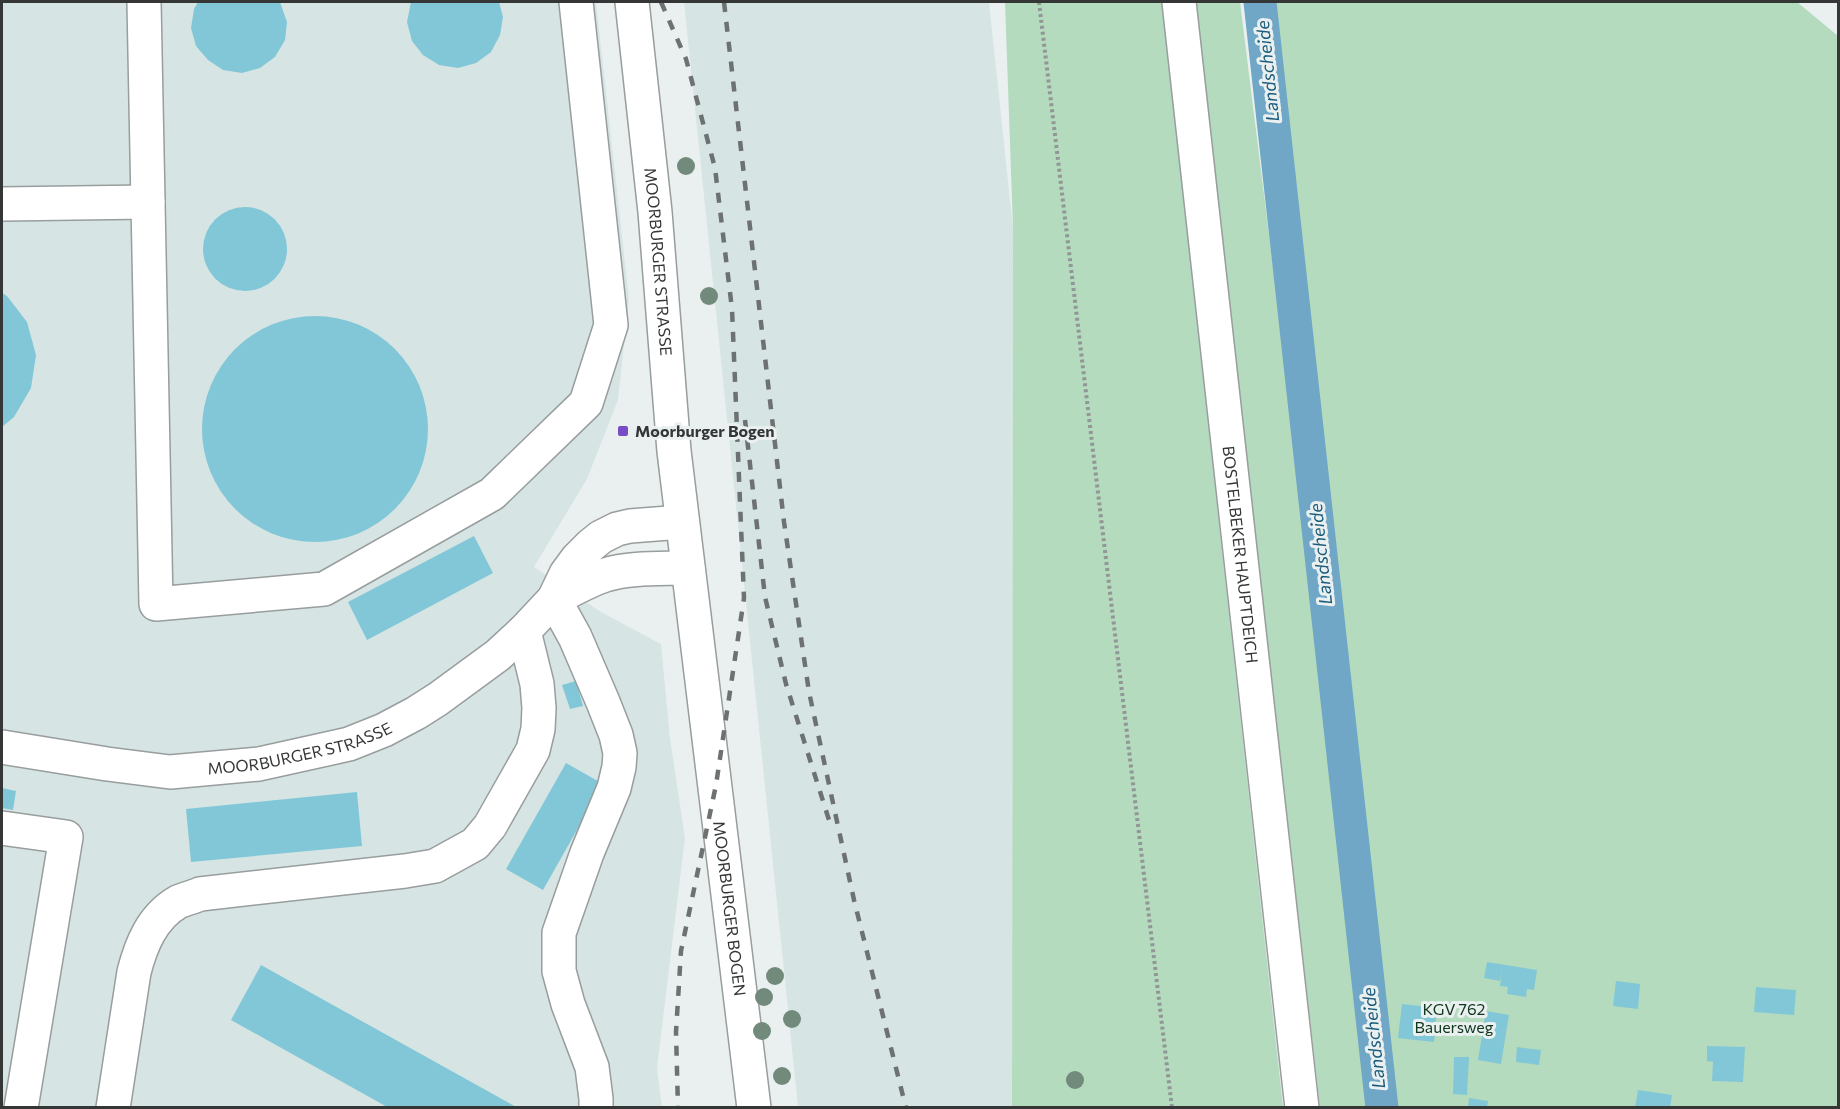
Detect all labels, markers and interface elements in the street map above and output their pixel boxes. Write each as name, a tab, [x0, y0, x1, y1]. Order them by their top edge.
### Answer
water label: Landscheide	[1251, 19, 1283, 123]
street label: MOORBURGER STRASSE	[641, 166, 676, 357]
place label: Moorburger Bogen	[635, 421, 774, 440]
marker: Moorburger Bogen	[616, 424, 630, 438]
street label: BOSTELBEKER HAUPTDEICH	[1219, 445, 1262, 664]
water label: Landscheide	[1304, 502, 1336, 606]
street label: MOORBURGER STRASSE	[207, 718, 395, 778]
street label: MOORBURGER BOGEN	[710, 820, 750, 997]
water label: Landscheide	[1357, 986, 1389, 1090]
park label: KGV 762 Bauersweg	[1415, 999, 1494, 1036]

